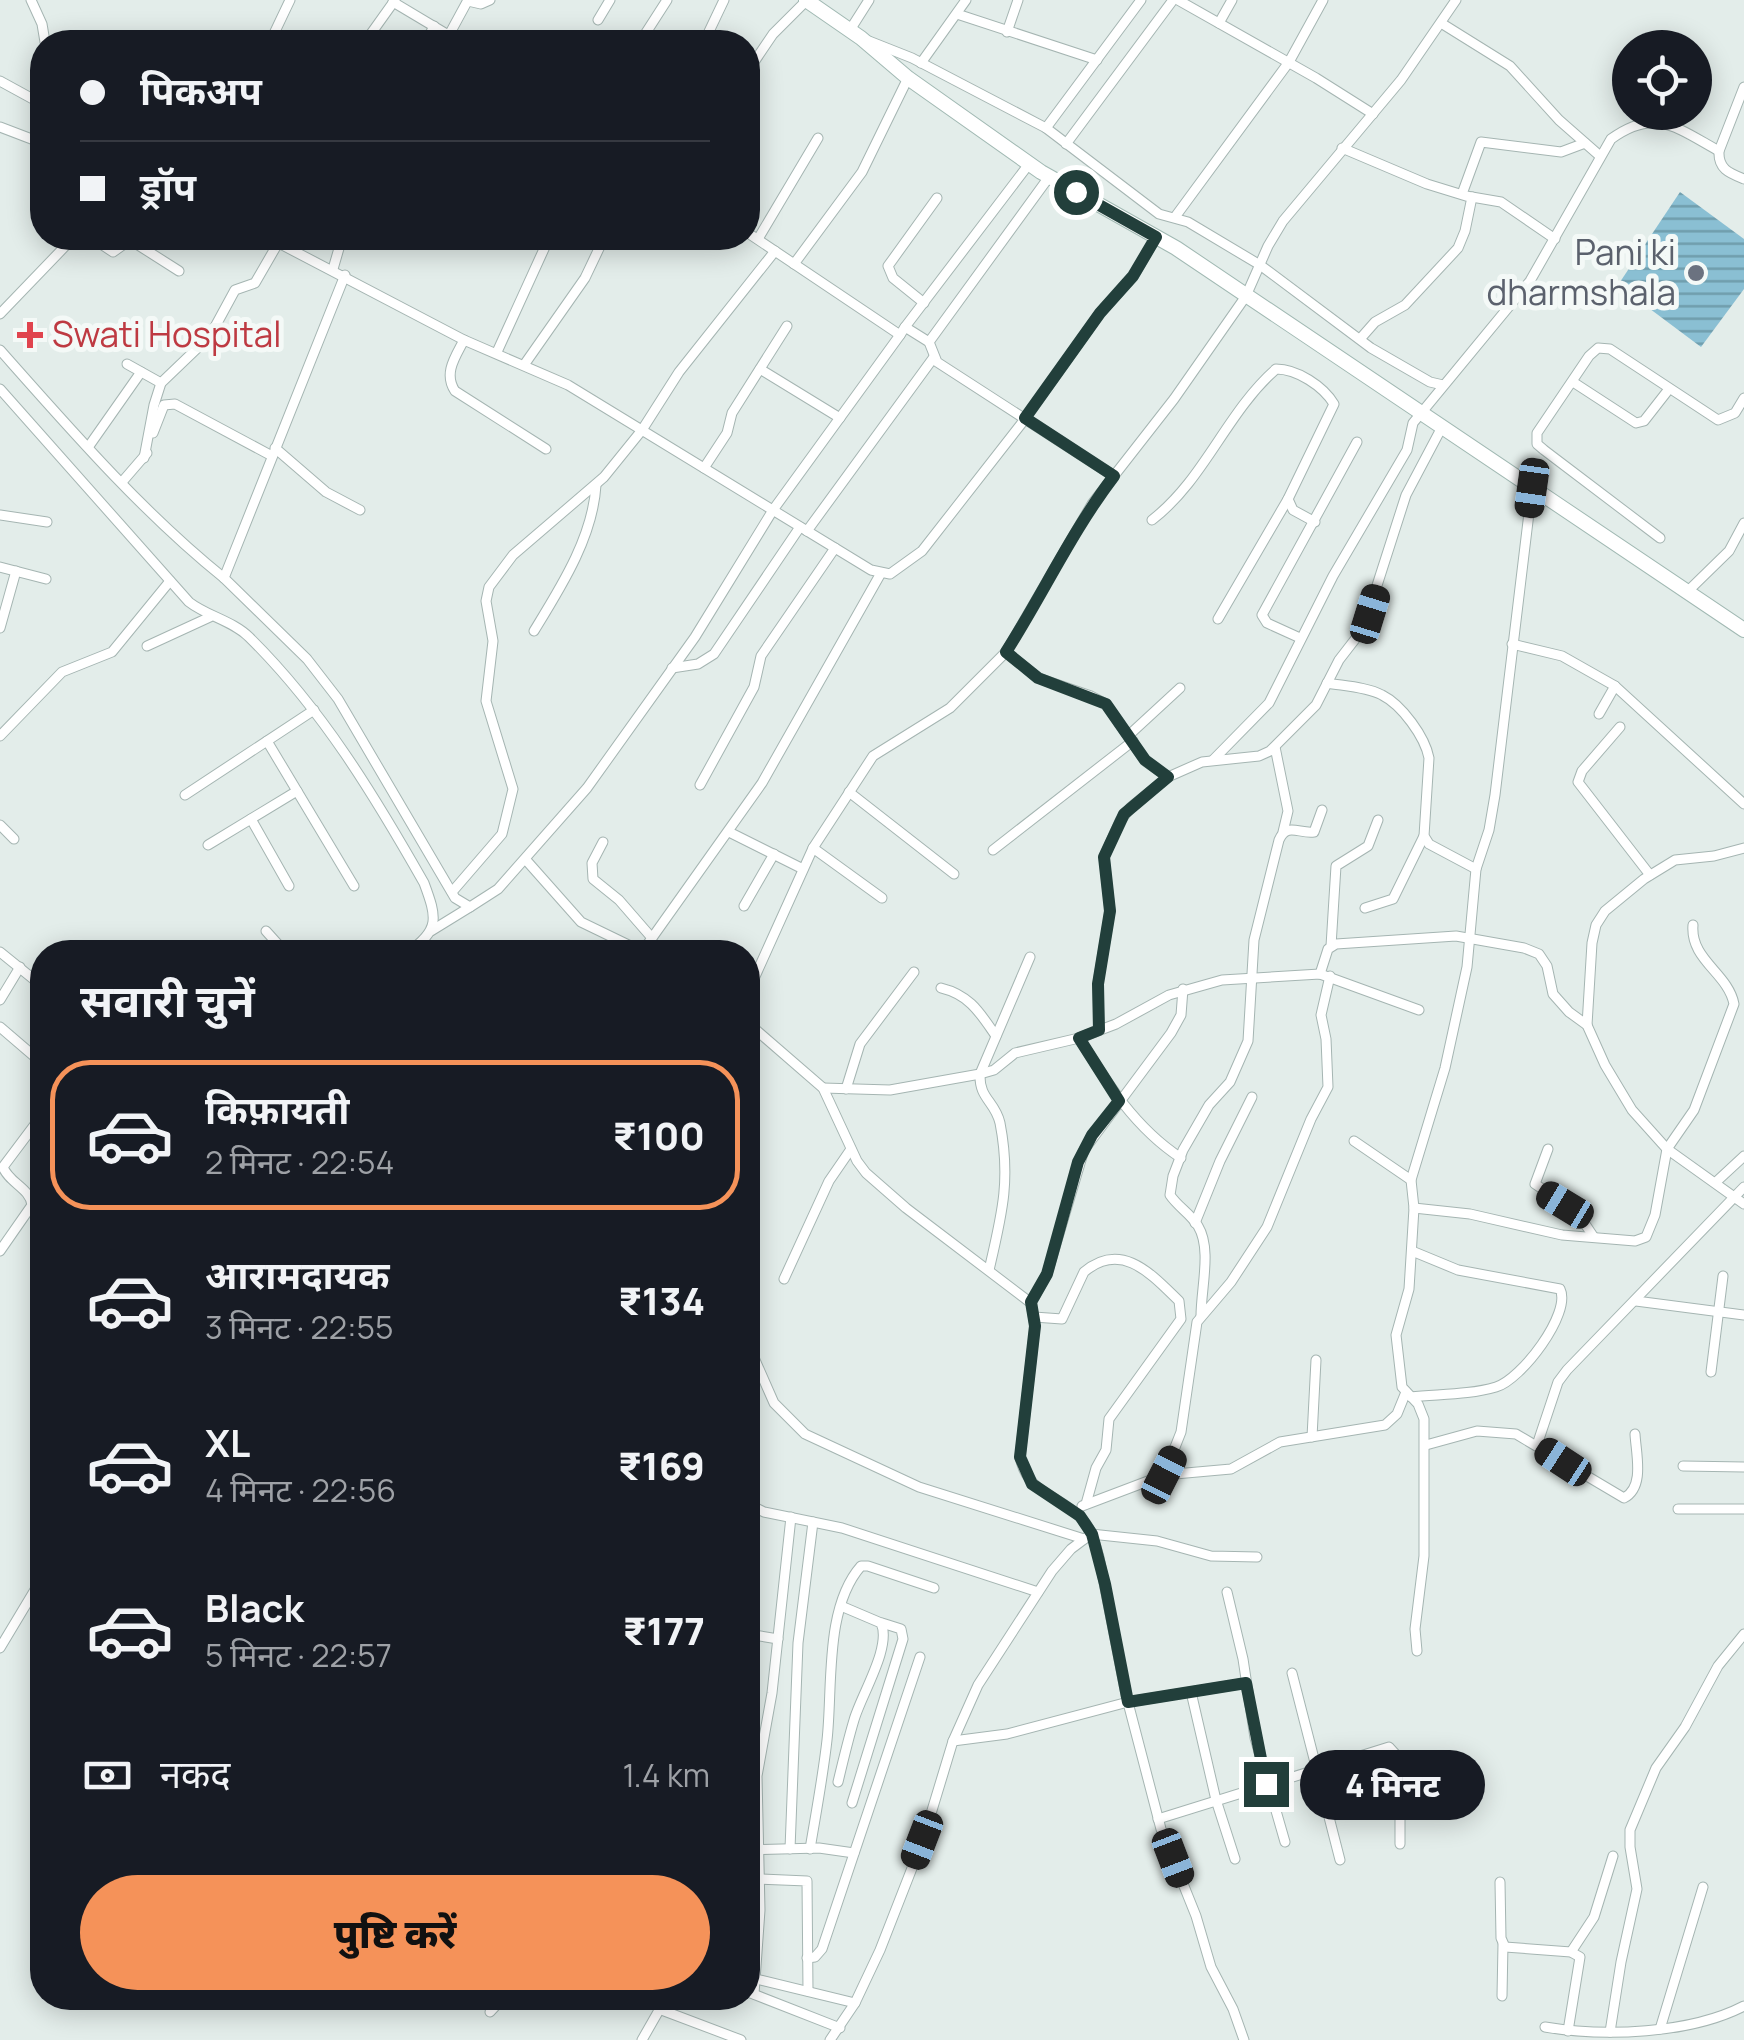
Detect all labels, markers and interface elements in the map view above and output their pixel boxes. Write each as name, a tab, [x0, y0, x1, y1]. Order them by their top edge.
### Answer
map controls	[1612, 30, 1712, 130]
button: locate	[1612, 30, 1712, 130]
text: पिकअप	[140, 64, 262, 116]
text: ड्रॉप	[140, 160, 196, 212]
route start	[1054, 170, 1099, 215]
place label: Pani ki dharmshala	[1487, 228, 1676, 316]
marker: Pani ki dharmshala	[1685, 262, 1707, 284]
place label: Swati Hospital	[52, 310, 281, 358]
marker: Swati Hospital	[17, 322, 43, 348]
car	[1513, 456, 1551, 520]
car	[1347, 581, 1393, 647]
text: सवारी चुनें	[80, 969, 255, 1031]
text: किफ़ायती	[205, 1083, 349, 1135]
icon: car	[85, 1090, 175, 1180]
text: ₹100	[613, 1109, 705, 1161]
text: 2 मिनट · 22:54	[205, 1140, 394, 1184]
car	[1532, 1177, 1598, 1233]
text: आरामदायक	[205, 1248, 389, 1300]
icon: car	[85, 1255, 175, 1345]
text: ₹134	[618, 1274, 705, 1326]
text: 3 मिनट · 22:55	[205, 1305, 393, 1349]
text: XL	[205, 1416, 250, 1468]
icon: car	[85, 1420, 175, 1510]
car	[1530, 1433, 1596, 1491]
text: ₹169	[618, 1439, 705, 1491]
car	[1137, 1441, 1191, 1509]
text: 4 मिनट · 22:56	[205, 1468, 396, 1512]
text: Black	[205, 1581, 304, 1633]
icon: car	[85, 1585, 175, 1675]
text: ₹177	[623, 1604, 705, 1656]
text: 5 मिनट · 22:57	[205, 1633, 392, 1677]
text: नकद	[160, 1747, 230, 1799]
icon: cash	[80, 1748, 135, 1803]
callout: 4 मिनट	[1301, 1749, 1486, 1819]
text: 1.4 km	[622, 1753, 710, 1797]
route end	[1244, 1762, 1289, 1807]
text: 4 मिनट	[1345, 1763, 1440, 1807]
car	[897, 1807, 947, 1873]
car	[1148, 1825, 1198, 1891]
button: पुष्टि करें	[80, 1875, 710, 1990]

